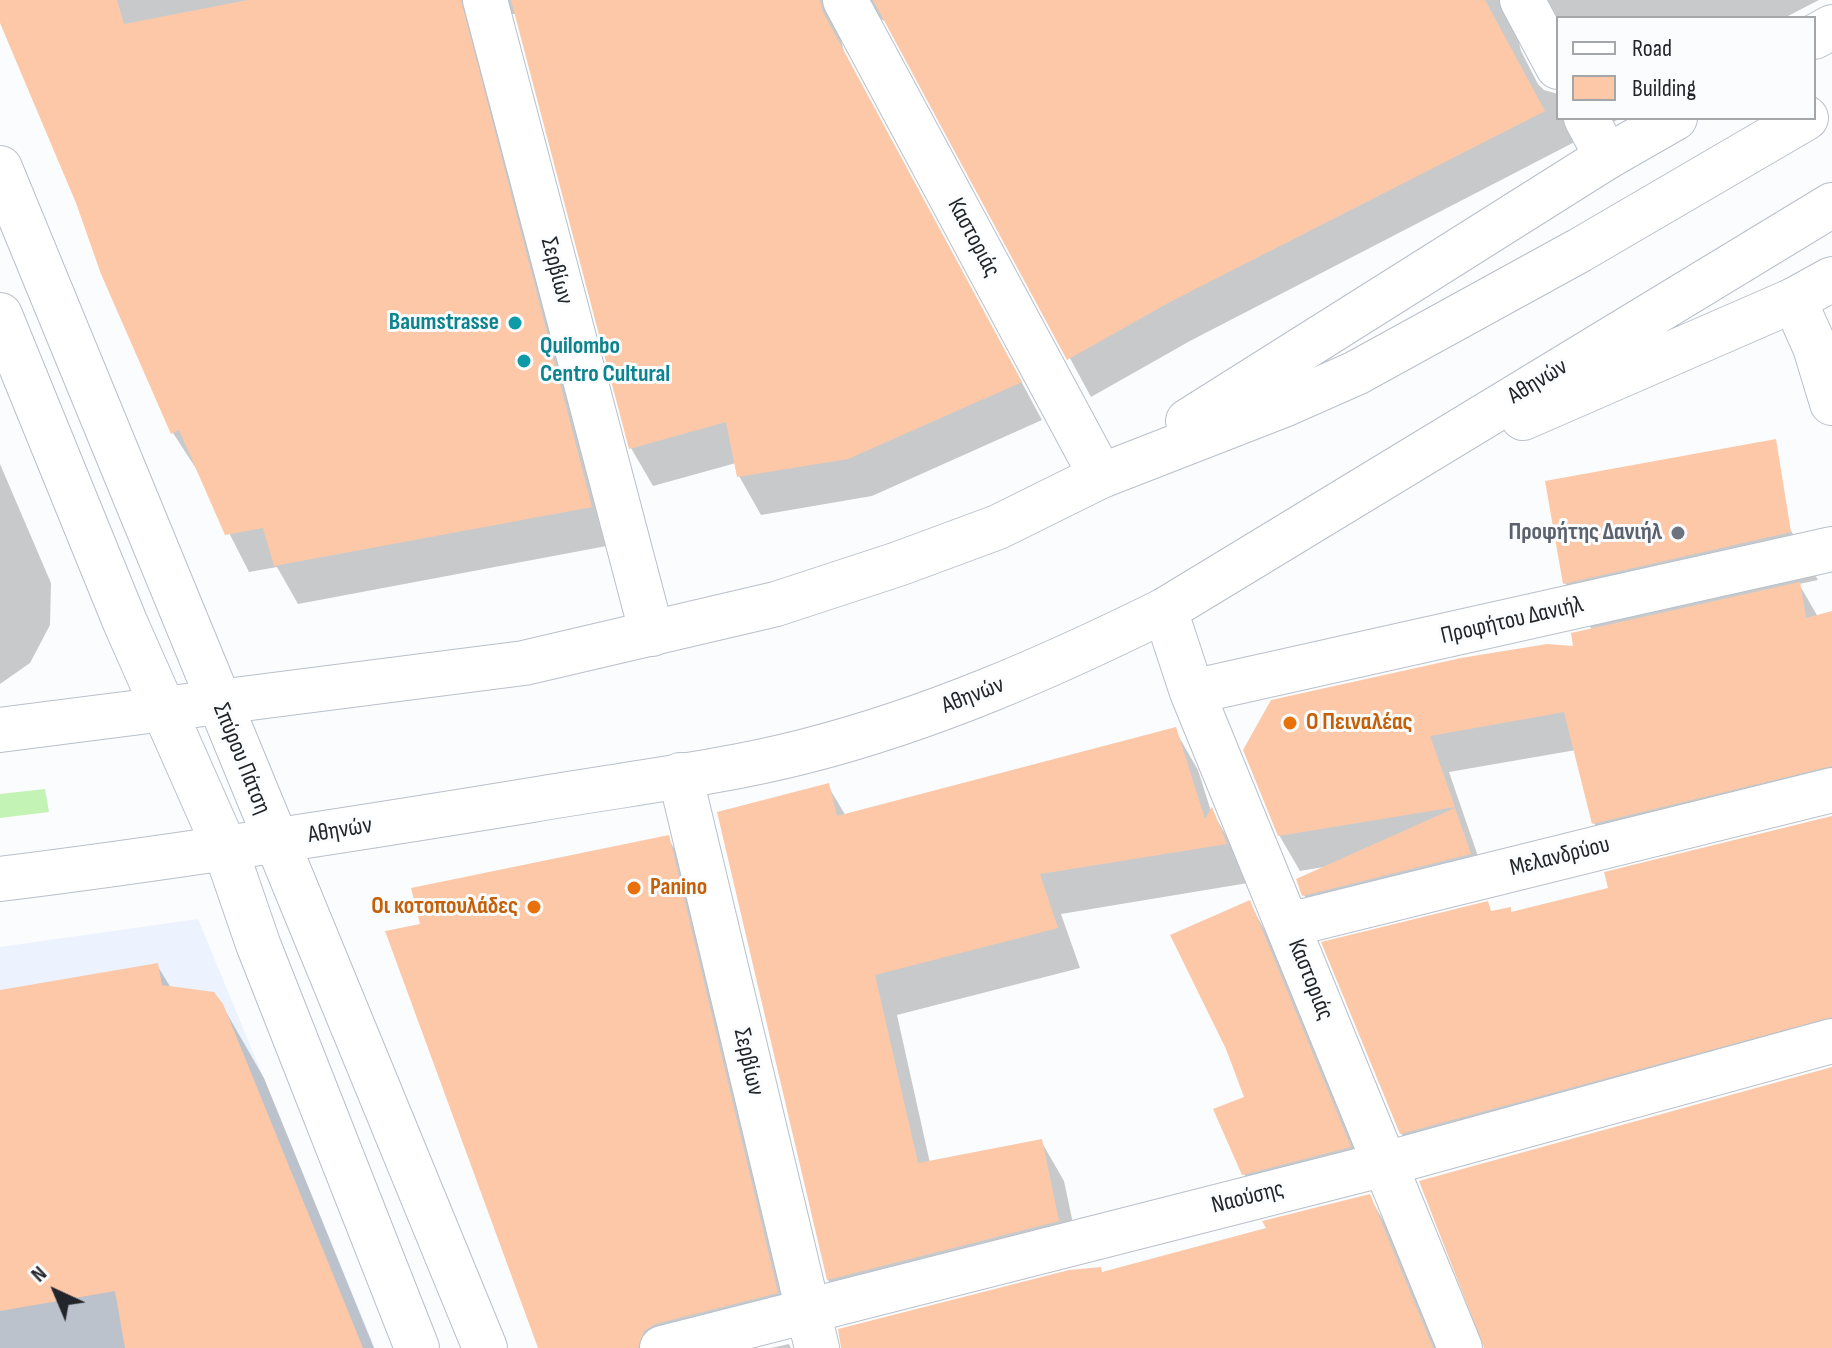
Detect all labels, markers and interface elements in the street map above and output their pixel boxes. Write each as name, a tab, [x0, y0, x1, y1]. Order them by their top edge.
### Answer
legend	[1556, 16, 1816, 120]
text: Road	[1632, 34, 1672, 63]
text: Building	[1632, 74, 1696, 103]
street label: Καστοριάς	[940, 194, 1006, 282]
street label: Σερβίων	[533, 234, 579, 308]
place label: Baumstrasse	[389, 309, 499, 337]
marker: Baumstrasse	[506, 314, 524, 332]
place label: Quilombo Centro Cultural	[540, 333, 670, 389]
marker: Quilombo Centro Cultural	[515, 352, 533, 370]
street label: Αθηνών	[1503, 353, 1573, 411]
place label: Προφήτης Δανιήλ	[1509, 519, 1662, 547]
marker: Προφήτης Δανιήλ	[1669, 524, 1687, 542]
street label: Προφήτου Δανιήλ	[1438, 591, 1586, 651]
street label: Αθηνών	[938, 671, 1008, 721]
street label: Σπύρου Πάτση	[206, 699, 276, 819]
place label: Ο Πειναλέας	[1306, 709, 1412, 737]
marker: Ο Πειναλέας	[1281, 714, 1299, 732]
street label: Αθηνών	[306, 812, 374, 850]
street label: Μελανδρύου	[1507, 831, 1613, 883]
place label: Panino	[650, 874, 707, 902]
marker: Panino	[625, 879, 643, 897]
place label: Οι κοτοπουλάδες	[371, 893, 518, 921]
marker: Οι κοτοπουλάδες	[525, 898, 543, 916]
street label: Καστοριάς	[1281, 935, 1339, 1025]
street label: Σερβίων	[726, 1026, 770, 1098]
street label: Ναούσης	[1209, 1175, 1287, 1221]
north arrow	[16, 1252, 96, 1332]
text: N	[25, 1261, 53, 1288]

